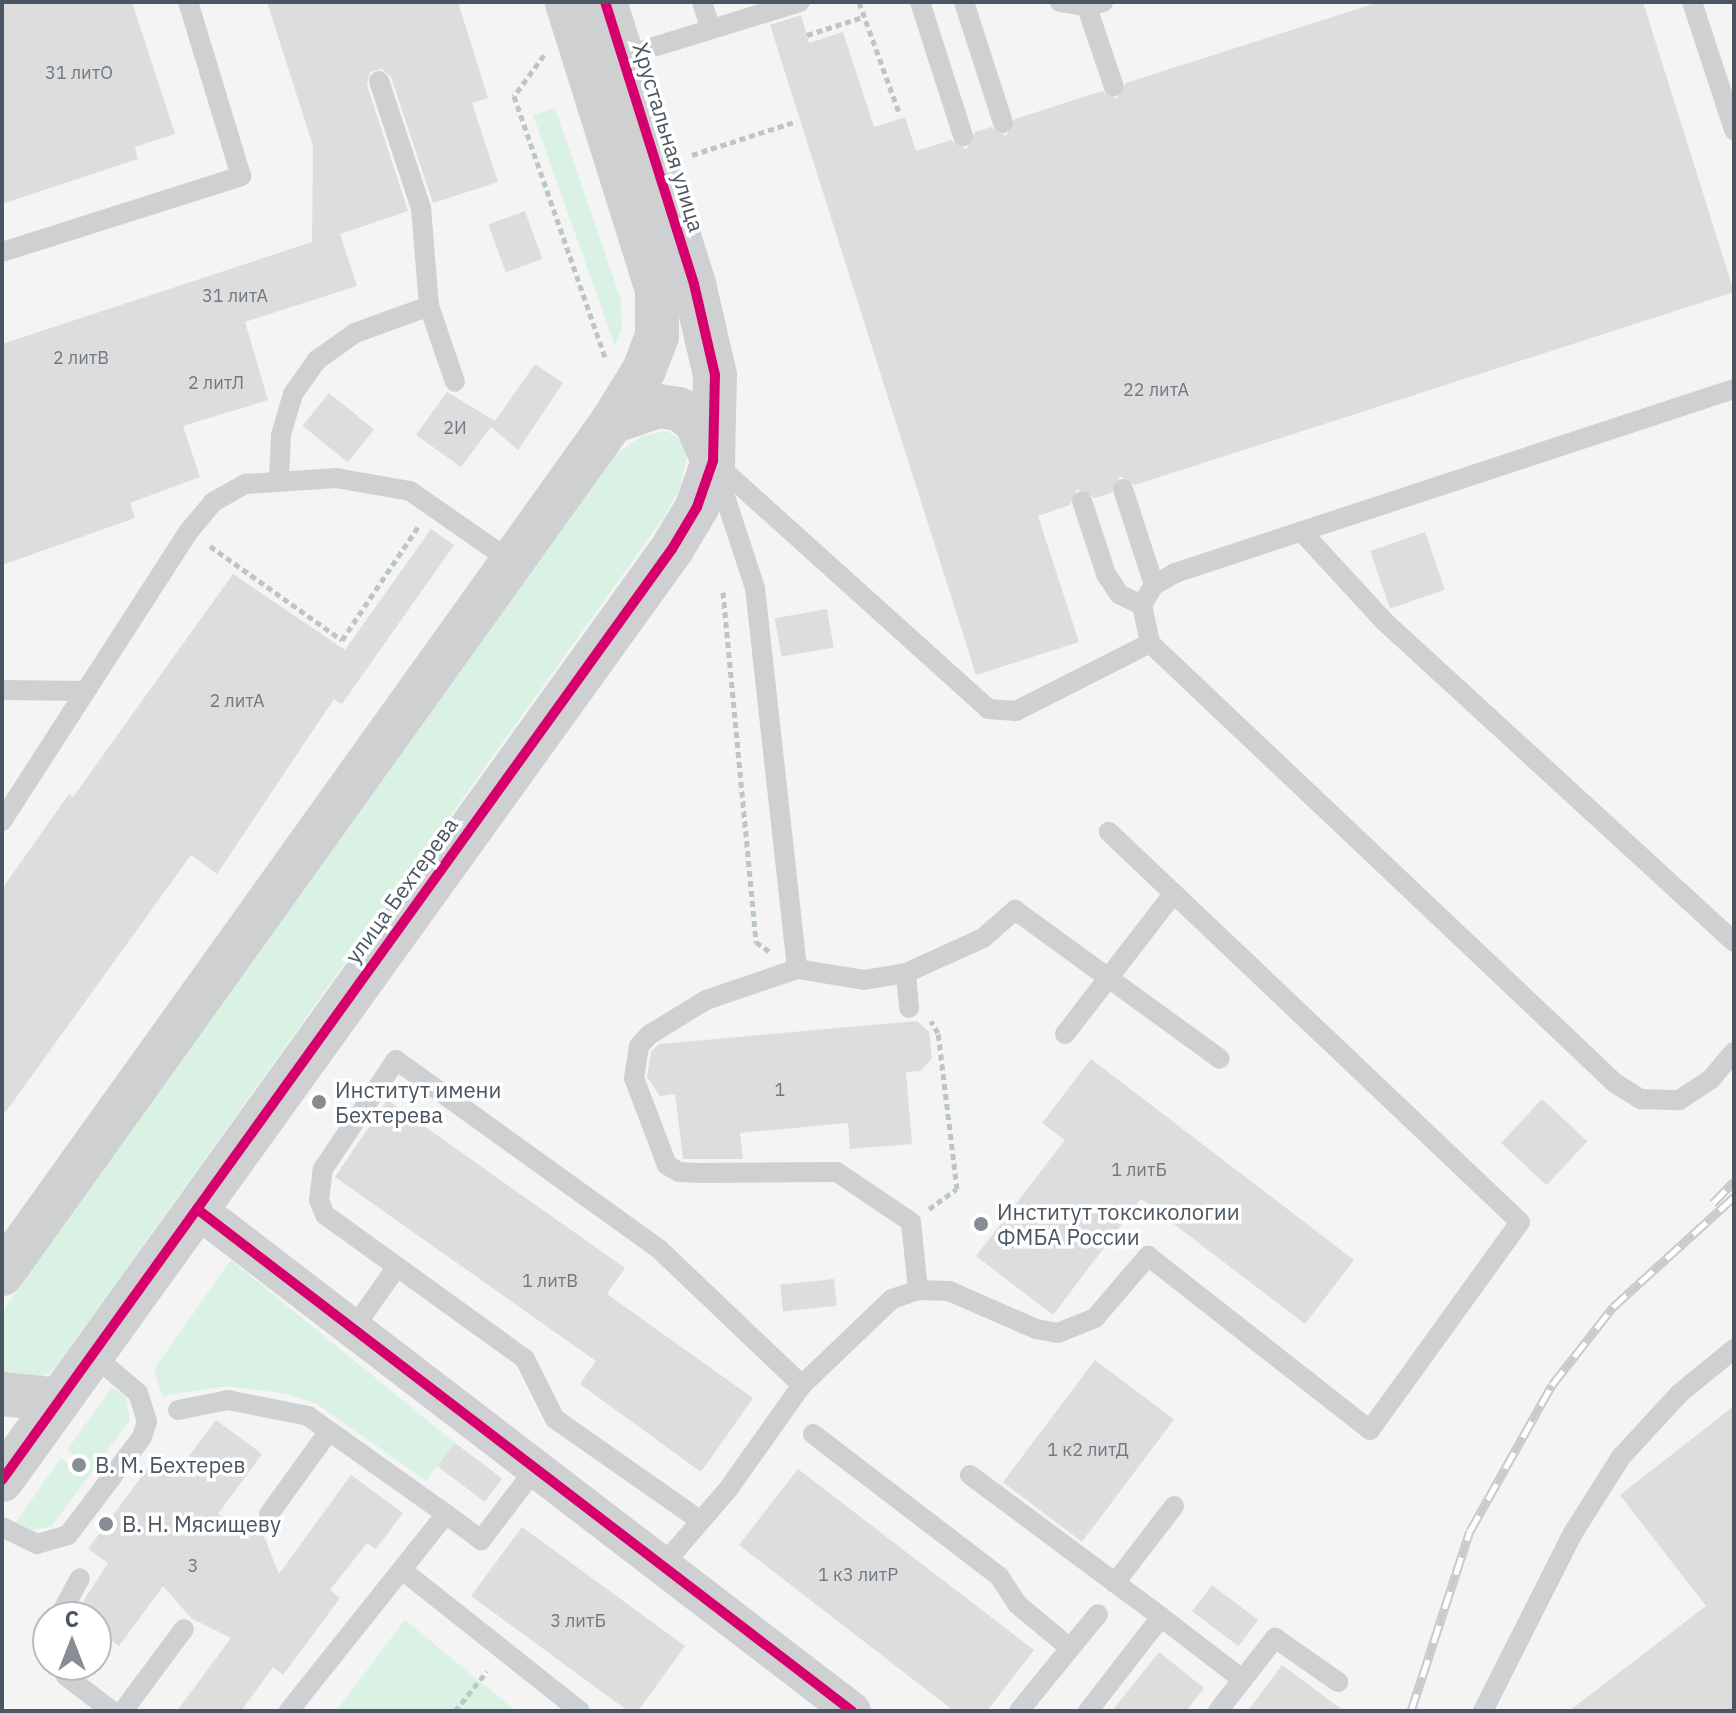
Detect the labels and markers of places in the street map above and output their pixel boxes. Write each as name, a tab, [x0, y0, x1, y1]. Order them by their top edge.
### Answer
place label: Институт имени Бехтерева	[335, 1076, 501, 1128]
marker: Институт имени Бехтерева	[310, 1093, 328, 1111]
place label: Институт токсикологии ФМБА России	[997, 1198, 1240, 1250]
marker: Институт токсикологии ФМБА России	[972, 1215, 990, 1233]
place label: В. М. Бехтерев	[95, 1452, 246, 1478]
marker: В. М. Бехтерев	[70, 1456, 88, 1474]
place label: В. Н. Мясищеву	[122, 1511, 281, 1537]
marker: В. Н. Мясищеву	[97, 1515, 115, 1533]

